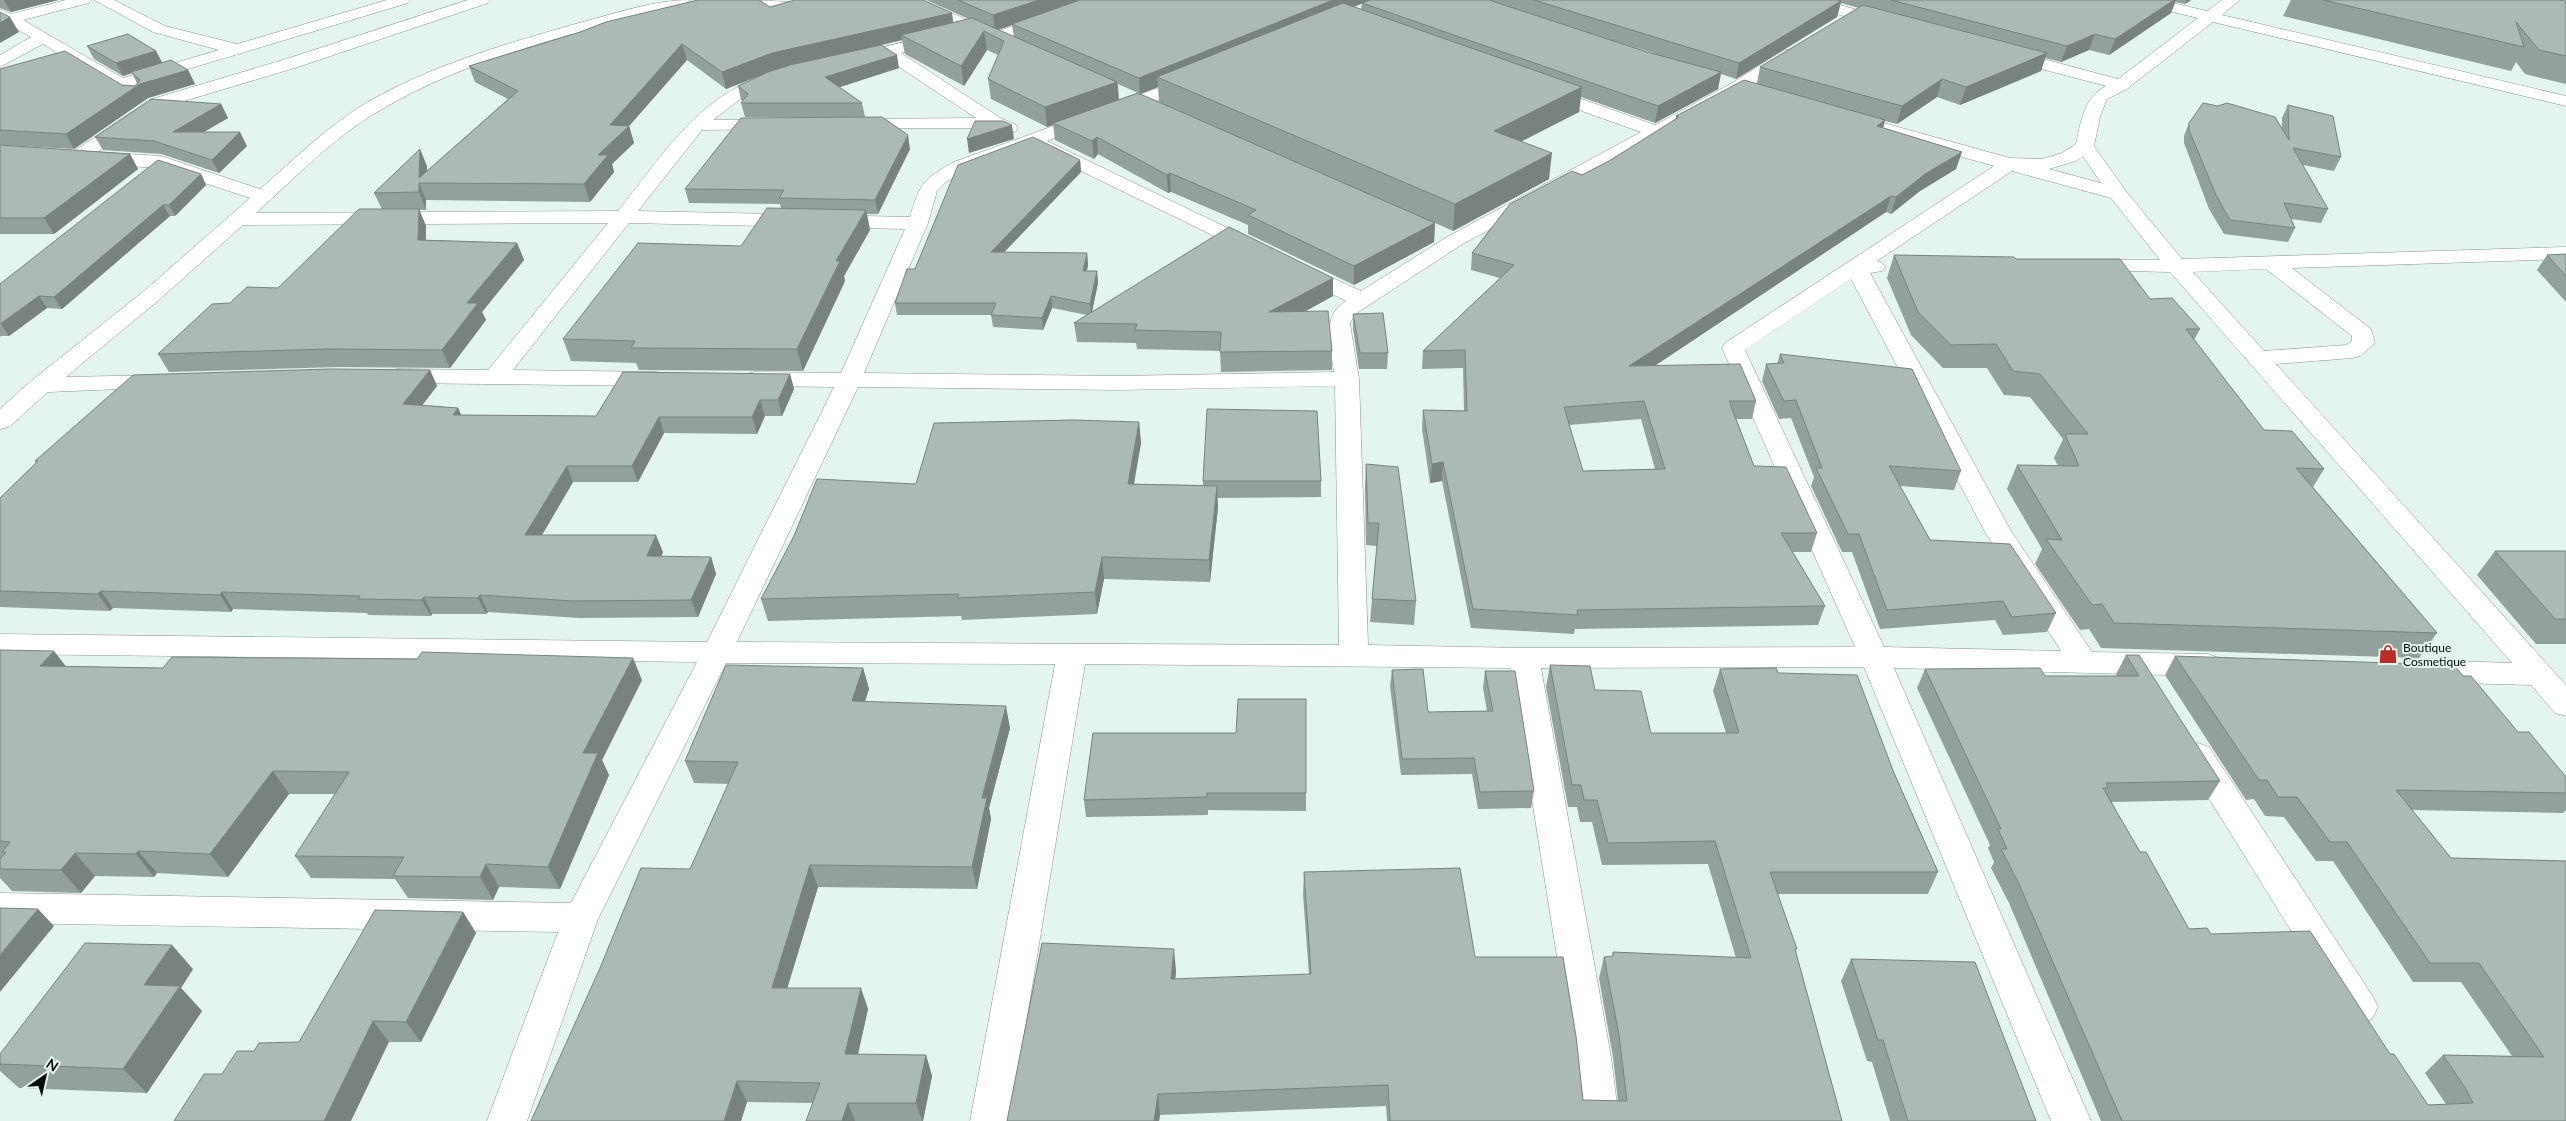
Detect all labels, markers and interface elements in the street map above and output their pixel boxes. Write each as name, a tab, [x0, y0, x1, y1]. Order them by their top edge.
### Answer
place label: Boutique Cosmetique	[2403, 640, 2466, 669]
shop icon: Boutique Cosmetique	[2377, 643, 2399, 665]
north arrow	[20, 1051, 70, 1101]
text: N	[43, 1055, 62, 1075]

